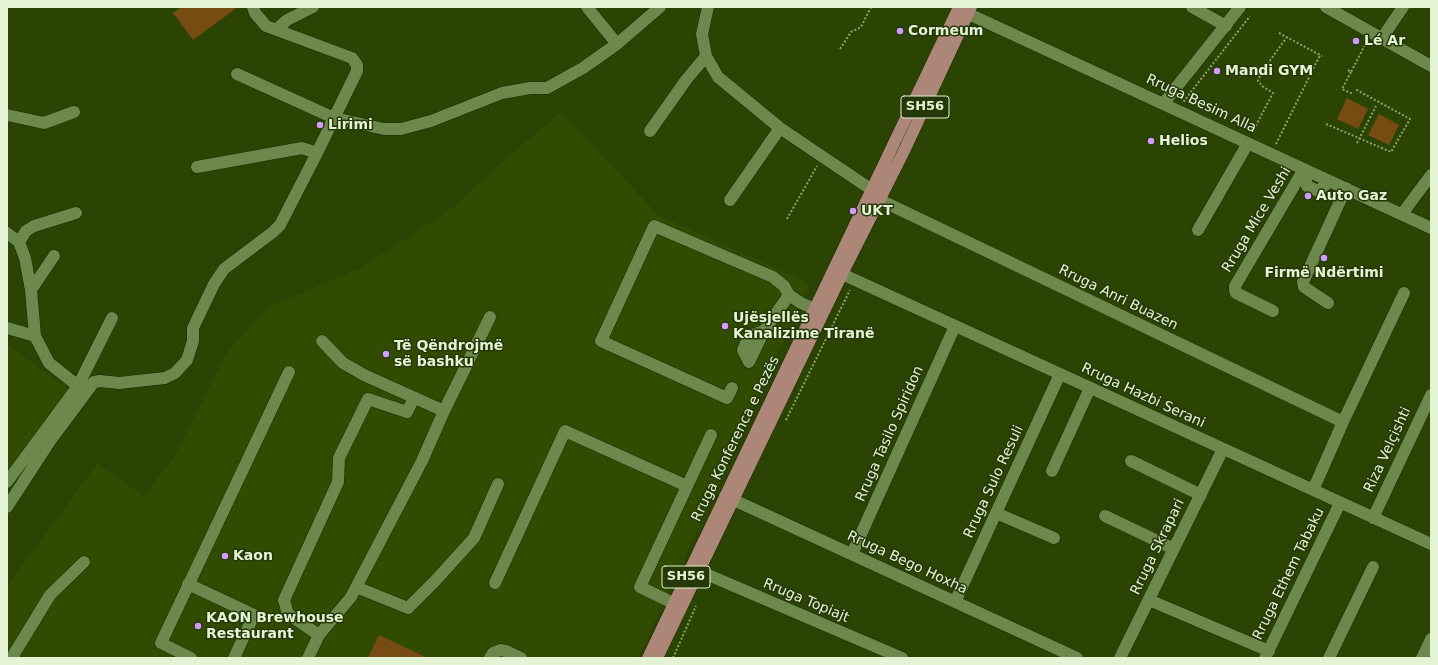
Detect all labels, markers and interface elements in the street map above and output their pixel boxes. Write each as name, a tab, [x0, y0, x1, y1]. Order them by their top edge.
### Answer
place label: Cormeum	[908, 23, 983, 39]
marker: Cormeum	[895, 26, 905, 36]
place label: Lé Ar	[1364, 33, 1405, 49]
marker: Lé Ar	[1351, 36, 1361, 46]
place label: Mandi GYM	[1225, 63, 1313, 79]
marker: Mandi GYM	[1212, 66, 1222, 76]
street label: Rruga Besim Alla	[1143, 71, 1259, 137]
road number: SH56	[901, 96, 949, 118]
place label: Lirimi	[328, 117, 373, 133]
marker: Lirimi	[315, 120, 325, 130]
place label: Helios	[1159, 133, 1208, 149]
marker: Helios	[1146, 136, 1156, 146]
street label: Rruga Mice Veshi	[1219, 164, 1295, 276]
place label: Auto Gaz	[1316, 188, 1387, 204]
marker: Auto Gaz	[1303, 191, 1313, 201]
place label: UKT	[861, 203, 893, 219]
marker: UKT	[848, 206, 858, 216]
marker: Firmë Ndërtimi	[1319, 253, 1329, 263]
street label: Rruga Anri Buazen	[1056, 262, 1180, 334]
place label: Firmë Ndërtimi	[1264, 265, 1384, 281]
place label: Ujësjellës Kanalizime Tiranë	[733, 310, 874, 342]
marker: Ujësjellës Kanalizime Tiranë	[720, 321, 730, 331]
place label: Të Qëndrojmë së bashku	[394, 338, 503, 370]
marker: Të Qëndrojmë së bashku	[381, 349, 391, 359]
street label: Rruga Konferenca e Pezës	[688, 353, 784, 525]
street label: Rruga Hazbi Serani	[1078, 360, 1208, 432]
street label: Rruga Tasilo Spiridon	[852, 364, 928, 504]
street label: Riza Velçishti	[1361, 405, 1415, 495]
street label: Rruga Sulo Resuli	[960, 423, 1028, 541]
street label: Rruga Skrapari	[1127, 496, 1189, 598]
street label: Rruga Ethem Tabaku	[1250, 505, 1328, 643]
street label: Rruga Bego Hoxha	[844, 528, 970, 598]
place label: Kaon	[233, 548, 273, 564]
marker: Kaon	[220, 551, 230, 561]
road number: SH56	[662, 566, 710, 588]
street label: Rruga Topiajt	[760, 575, 852, 627]
place label: KAON Brewhouse Restaurant	[206, 610, 344, 642]
marker: KAON Brewhouse Restaurant	[193, 621, 203, 631]

